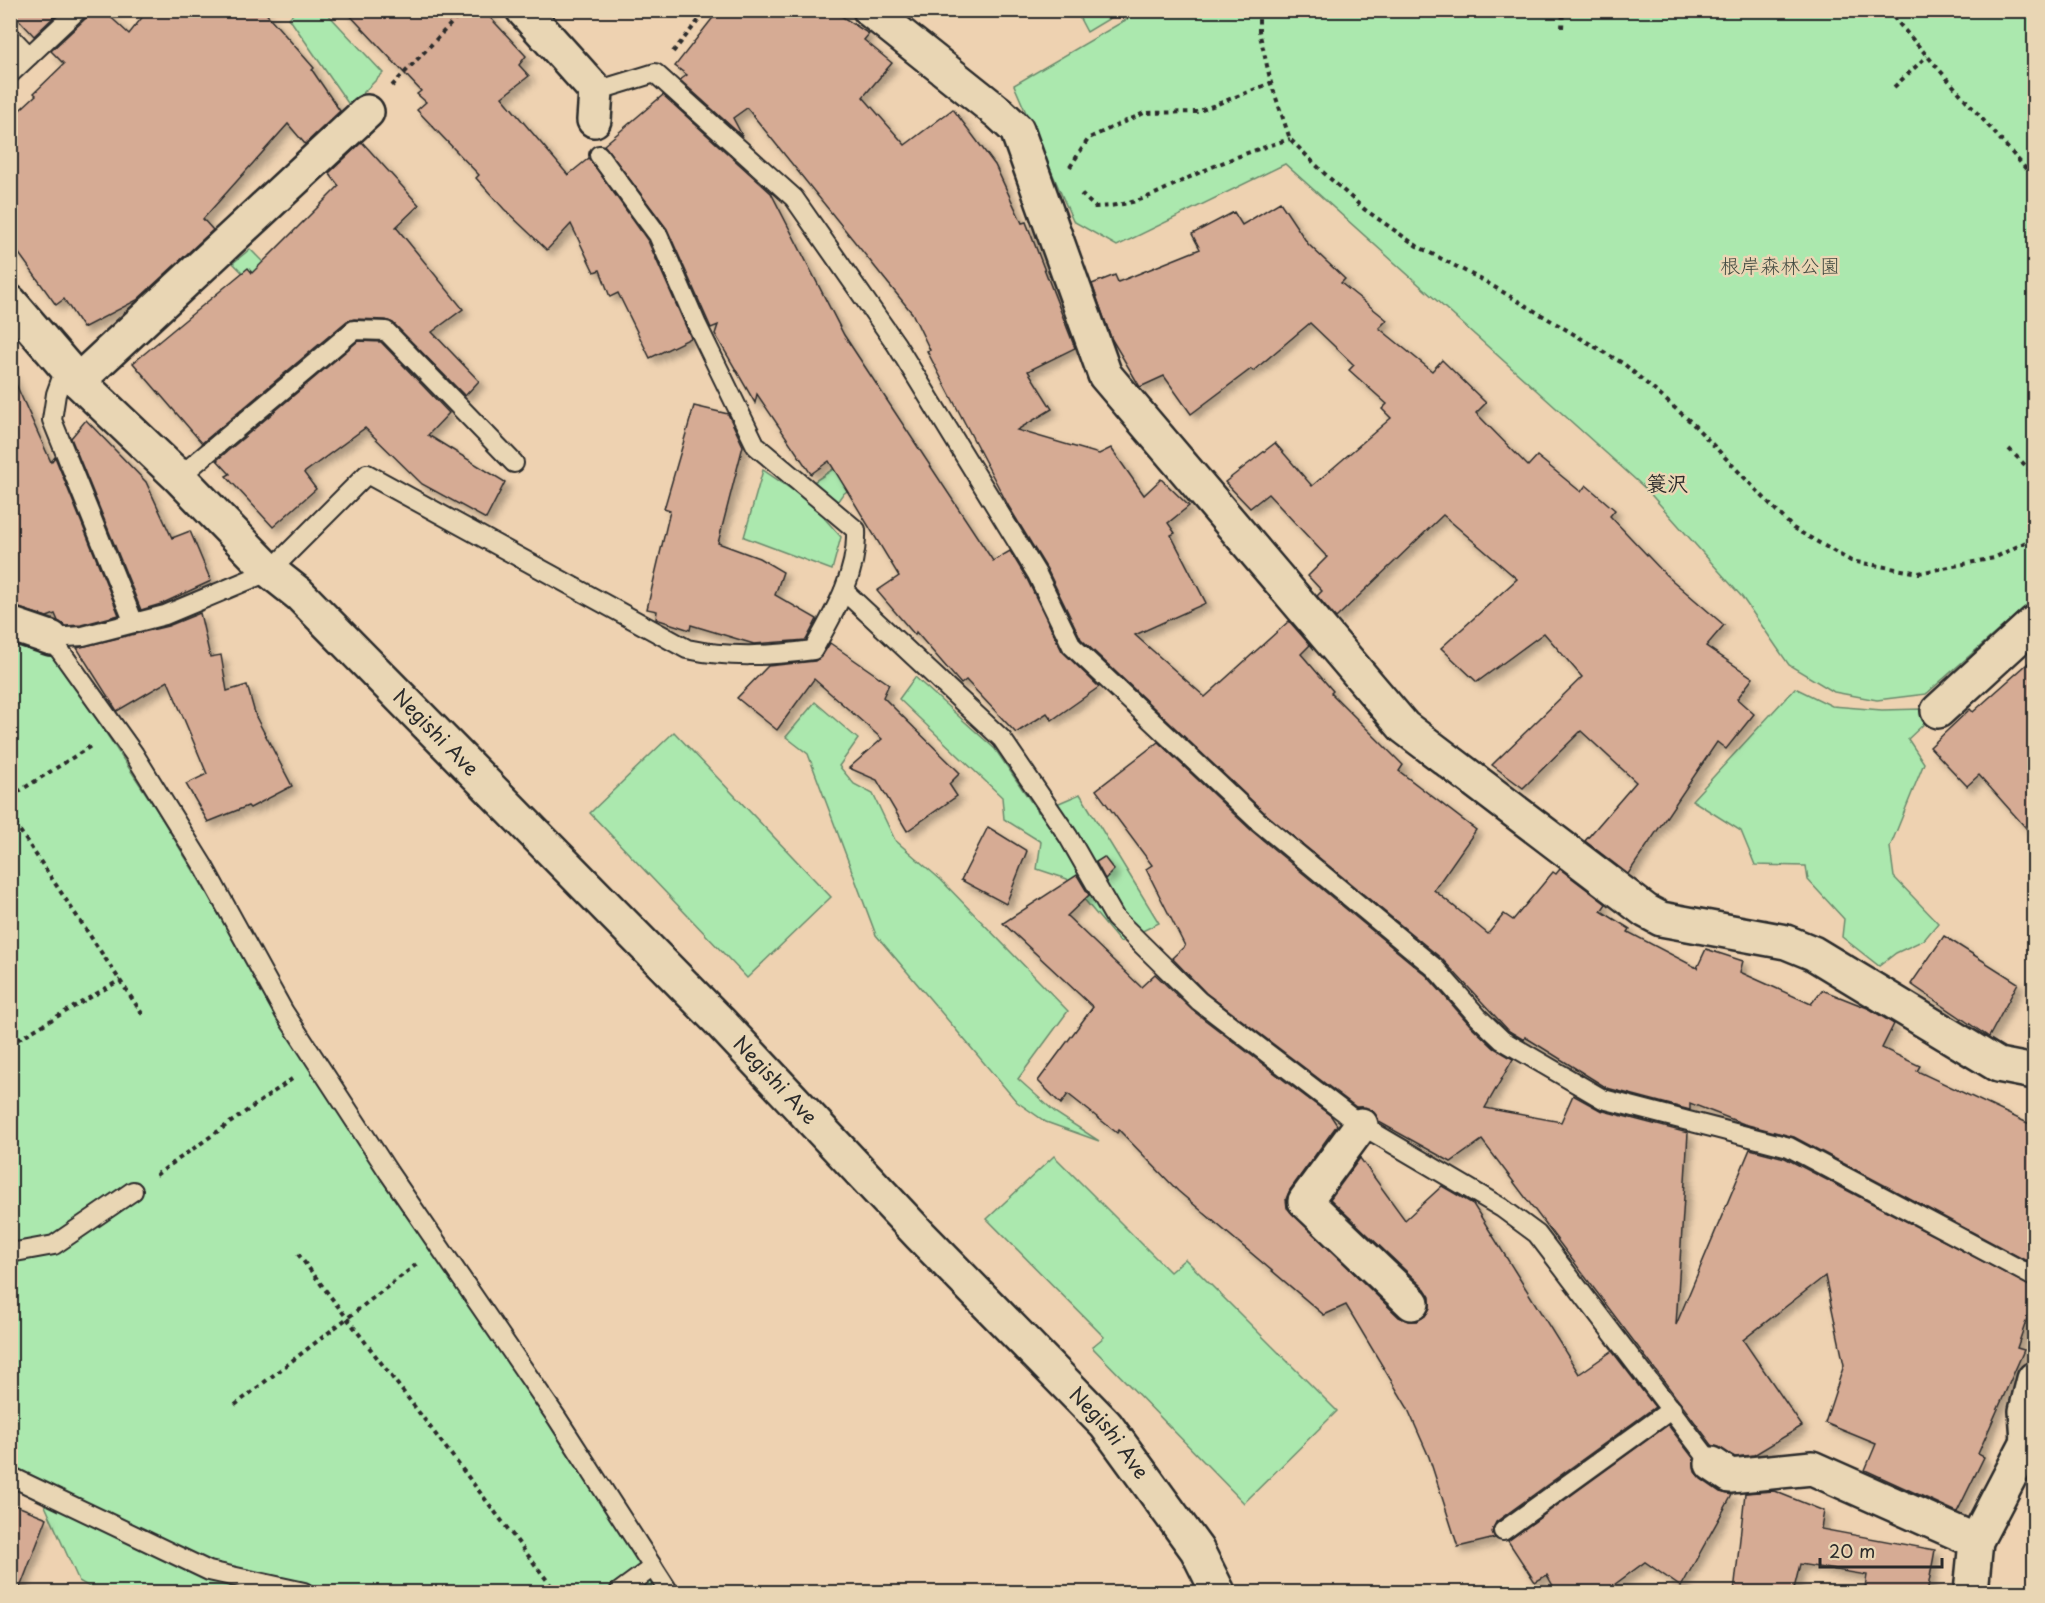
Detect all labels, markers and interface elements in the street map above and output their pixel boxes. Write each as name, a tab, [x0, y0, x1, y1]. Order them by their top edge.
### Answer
park label: 根岸森林公園	[1720, 250, 1840, 280]
district label: 簑沢	[1646, 466, 1688, 498]
street label: Negishi Ave	[386, 682, 486, 782]
street label: Negishi Ave	[726, 1029, 825, 1131]
street label: Negishi Ave	[1063, 1380, 1157, 1485]
scale bar	[1820, 1531, 1942, 1569]
text: 20 m	[1829, 1537, 1875, 1564]

